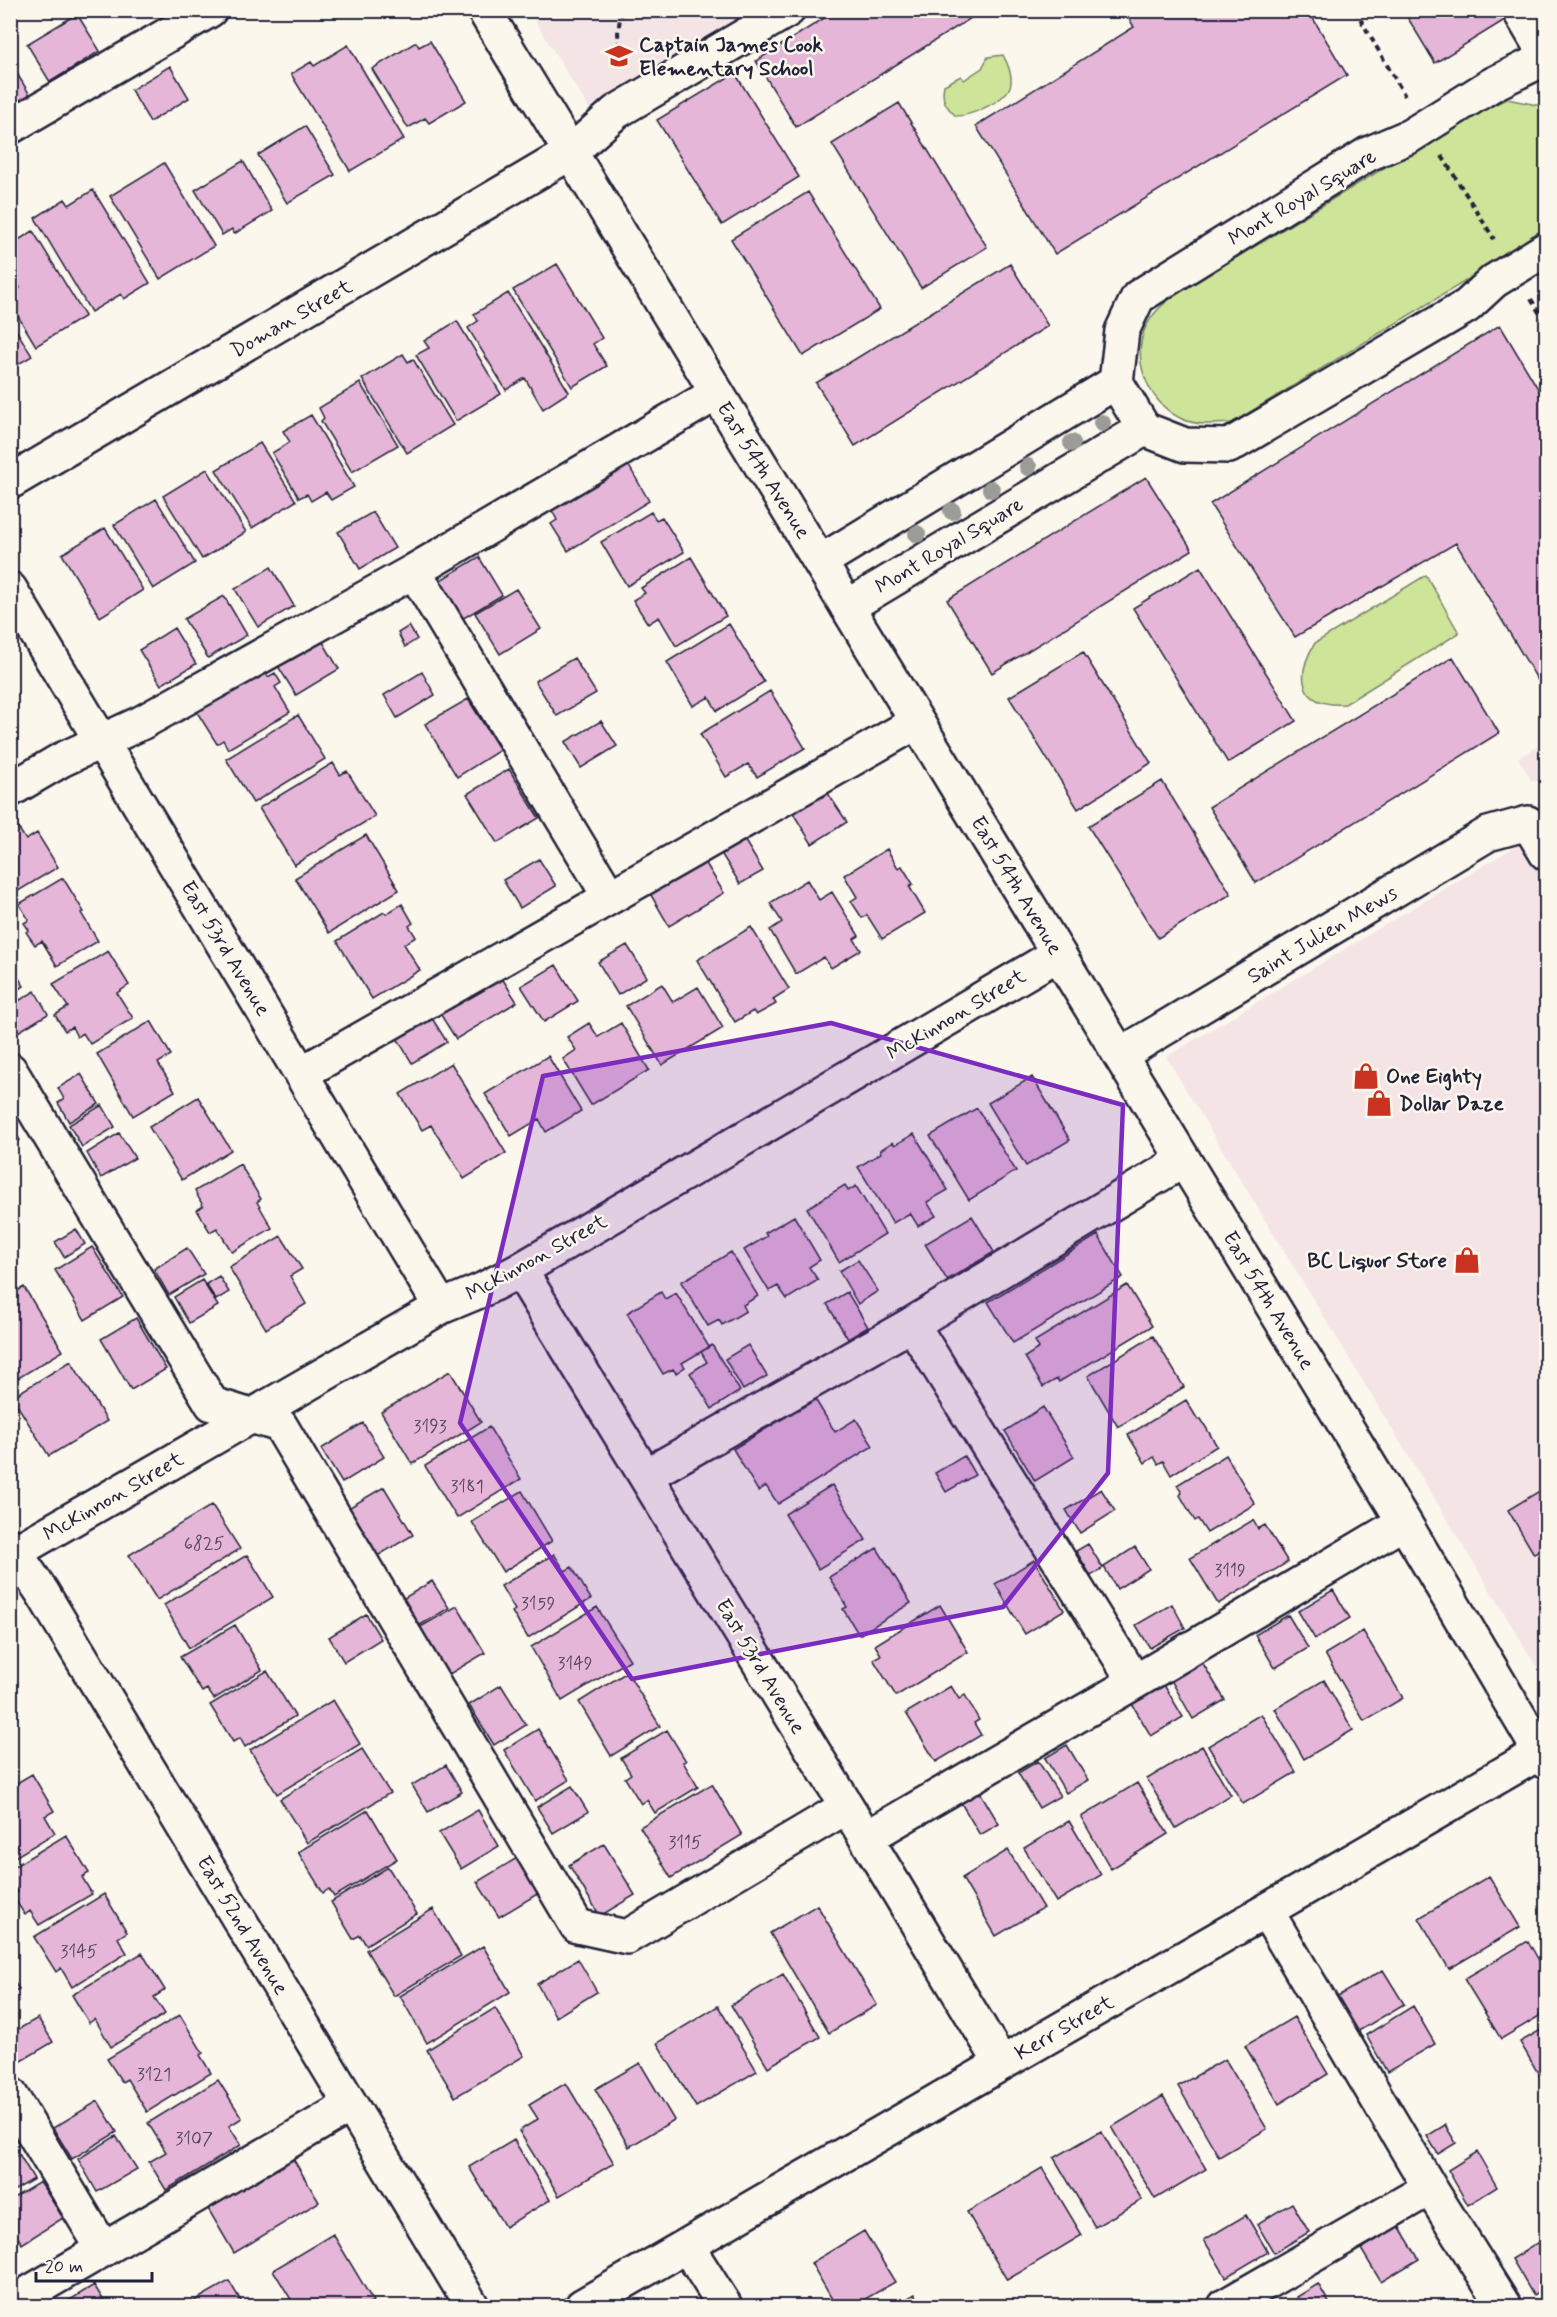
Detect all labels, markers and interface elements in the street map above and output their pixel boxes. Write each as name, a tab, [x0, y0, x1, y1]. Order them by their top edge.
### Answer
place label: Captain James Cook Elementary School	[639, 31, 823, 83]
school or university icon: Captain James Cook Elementary School	[604, 41, 634, 71]
street label: Mont Royal Square	[1223, 142, 1382, 253]
street label: Doman Street	[226, 272, 358, 365]
street label: East 54th Avenue	[710, 396, 817, 545]
street label: Mont Royal Square	[870, 490, 1029, 601]
street label: East 54th Avenue	[964, 811, 1069, 960]
street label: East 53rd Avenue	[174, 876, 277, 1021]
street label: Saint Julien Mews	[1242, 879, 1403, 991]
street label: McKinnon Street	[882, 962, 1032, 1067]
shop icon: One Eighty	[1351, 1061, 1381, 1091]
place label: One Eighty	[1386, 1063, 1482, 1091]
shop icon: Dollar Daze	[1364, 1088, 1394, 1118]
place label: Dollar Daze	[1399, 1090, 1504, 1118]
street label: McKinnon Street	[461, 1207, 613, 1308]
street label: East 54th Avenue	[1216, 1226, 1321, 1375]
shop icon: BC Liquor Store	[1452, 1245, 1482, 1275]
place label: BC Liquor Store	[1307, 1247, 1447, 1275]
house number: 3193	[413, 1415, 447, 1439]
street label: McKinnon Street	[38, 1445, 189, 1548]
house number: 3181	[450, 1475, 484, 1499]
house number: 6825	[184, 1532, 225, 1556]
house number: 3119	[1214, 1559, 1246, 1583]
house number: 3159	[521, 1592, 556, 1616]
street label: East 53rd Avenue	[709, 1594, 812, 1739]
house number: 3149	[557, 1652, 593, 1676]
house number: 3115	[668, 1831, 702, 1855]
street label: East 52nd Avenue	[190, 1851, 295, 2000]
house number: 3145	[60, 1940, 98, 1964]
street label: Kerr Street	[1010, 1988, 1119, 2067]
house number: 3121	[137, 2063, 171, 2087]
house number: 3107	[175, 2127, 213, 2151]
scale bar	[36, 2245, 152, 2283]
text: 20 m	[45, 2255, 83, 2279]

